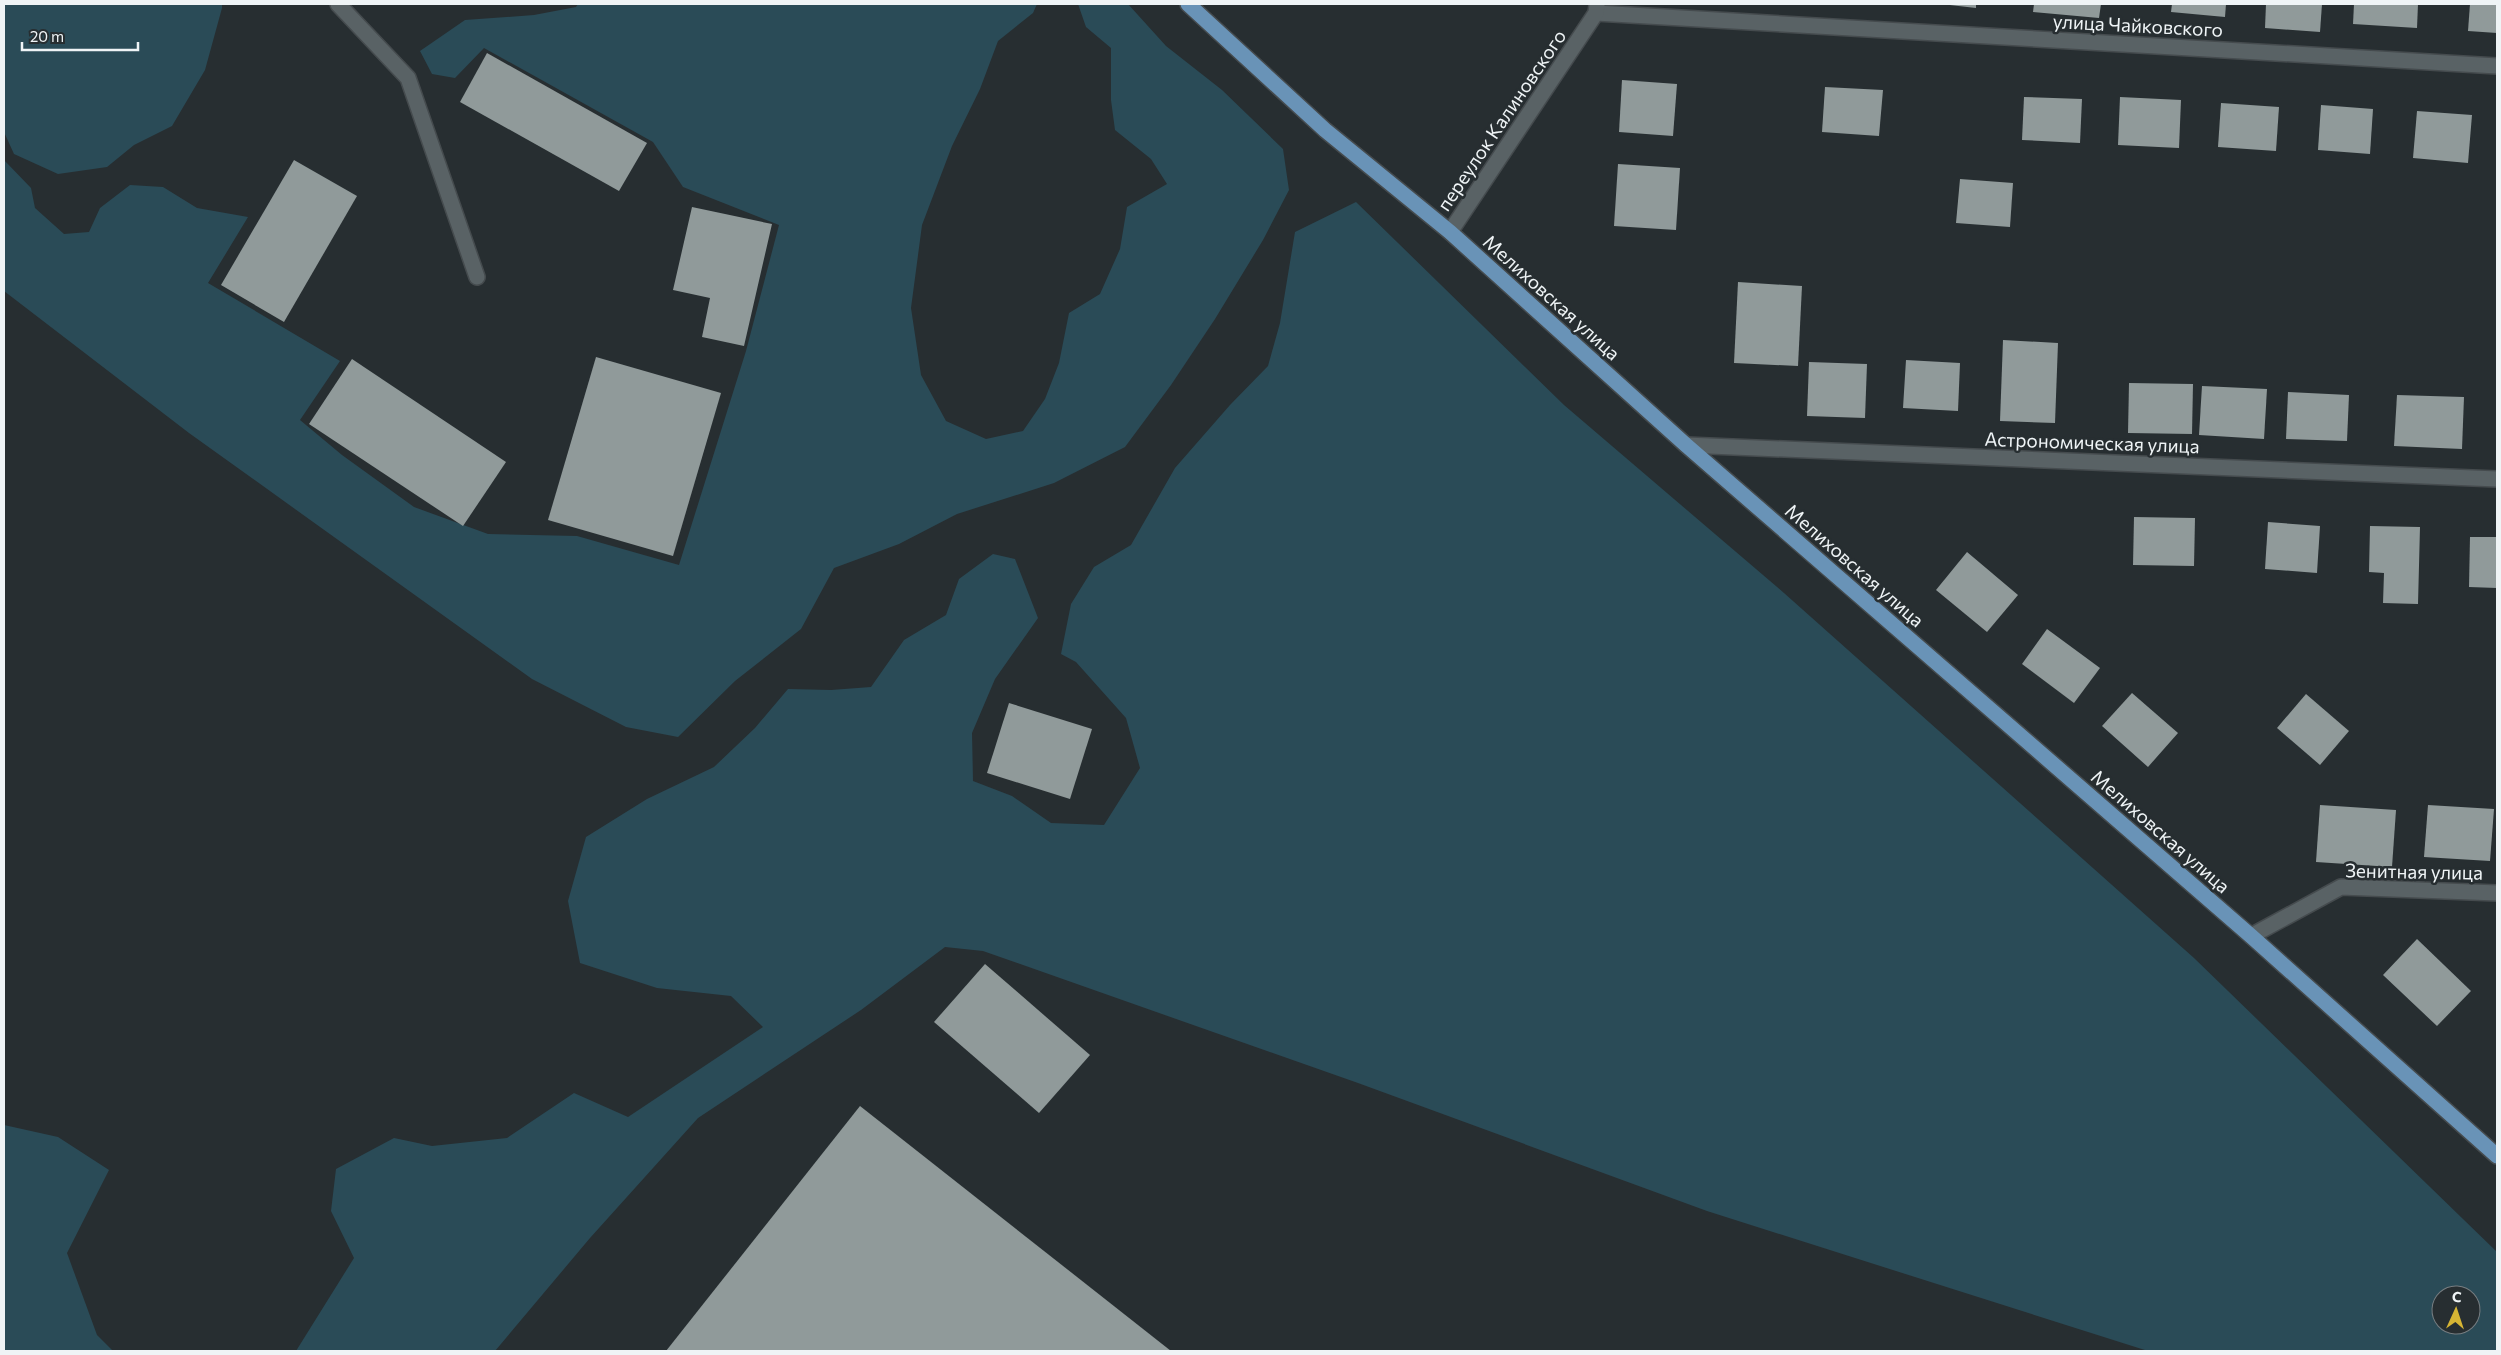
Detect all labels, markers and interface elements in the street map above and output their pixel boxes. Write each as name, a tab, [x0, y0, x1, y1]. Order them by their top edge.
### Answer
street label: улица Чайковского	[2052, 9, 2224, 41]
scale bar	[22, 20, 139, 52]
street label: переулок Калиновского	[1432, 25, 1570, 215]
text: 20 m	[30, 27, 64, 45]
street label: Мелиховская улица	[1479, 230, 1625, 364]
street label: Астрономическая улица	[1984, 427, 2200, 457]
street label: Мелиховская улица	[1781, 499, 1929, 631]
street label: Мелиховская улица	[2087, 765, 2235, 897]
street label: Зенитная улица	[2345, 858, 2483, 884]
north arrow	[2431, 1285, 2481, 1335]
text: С	[2451, 1288, 2462, 1305]

